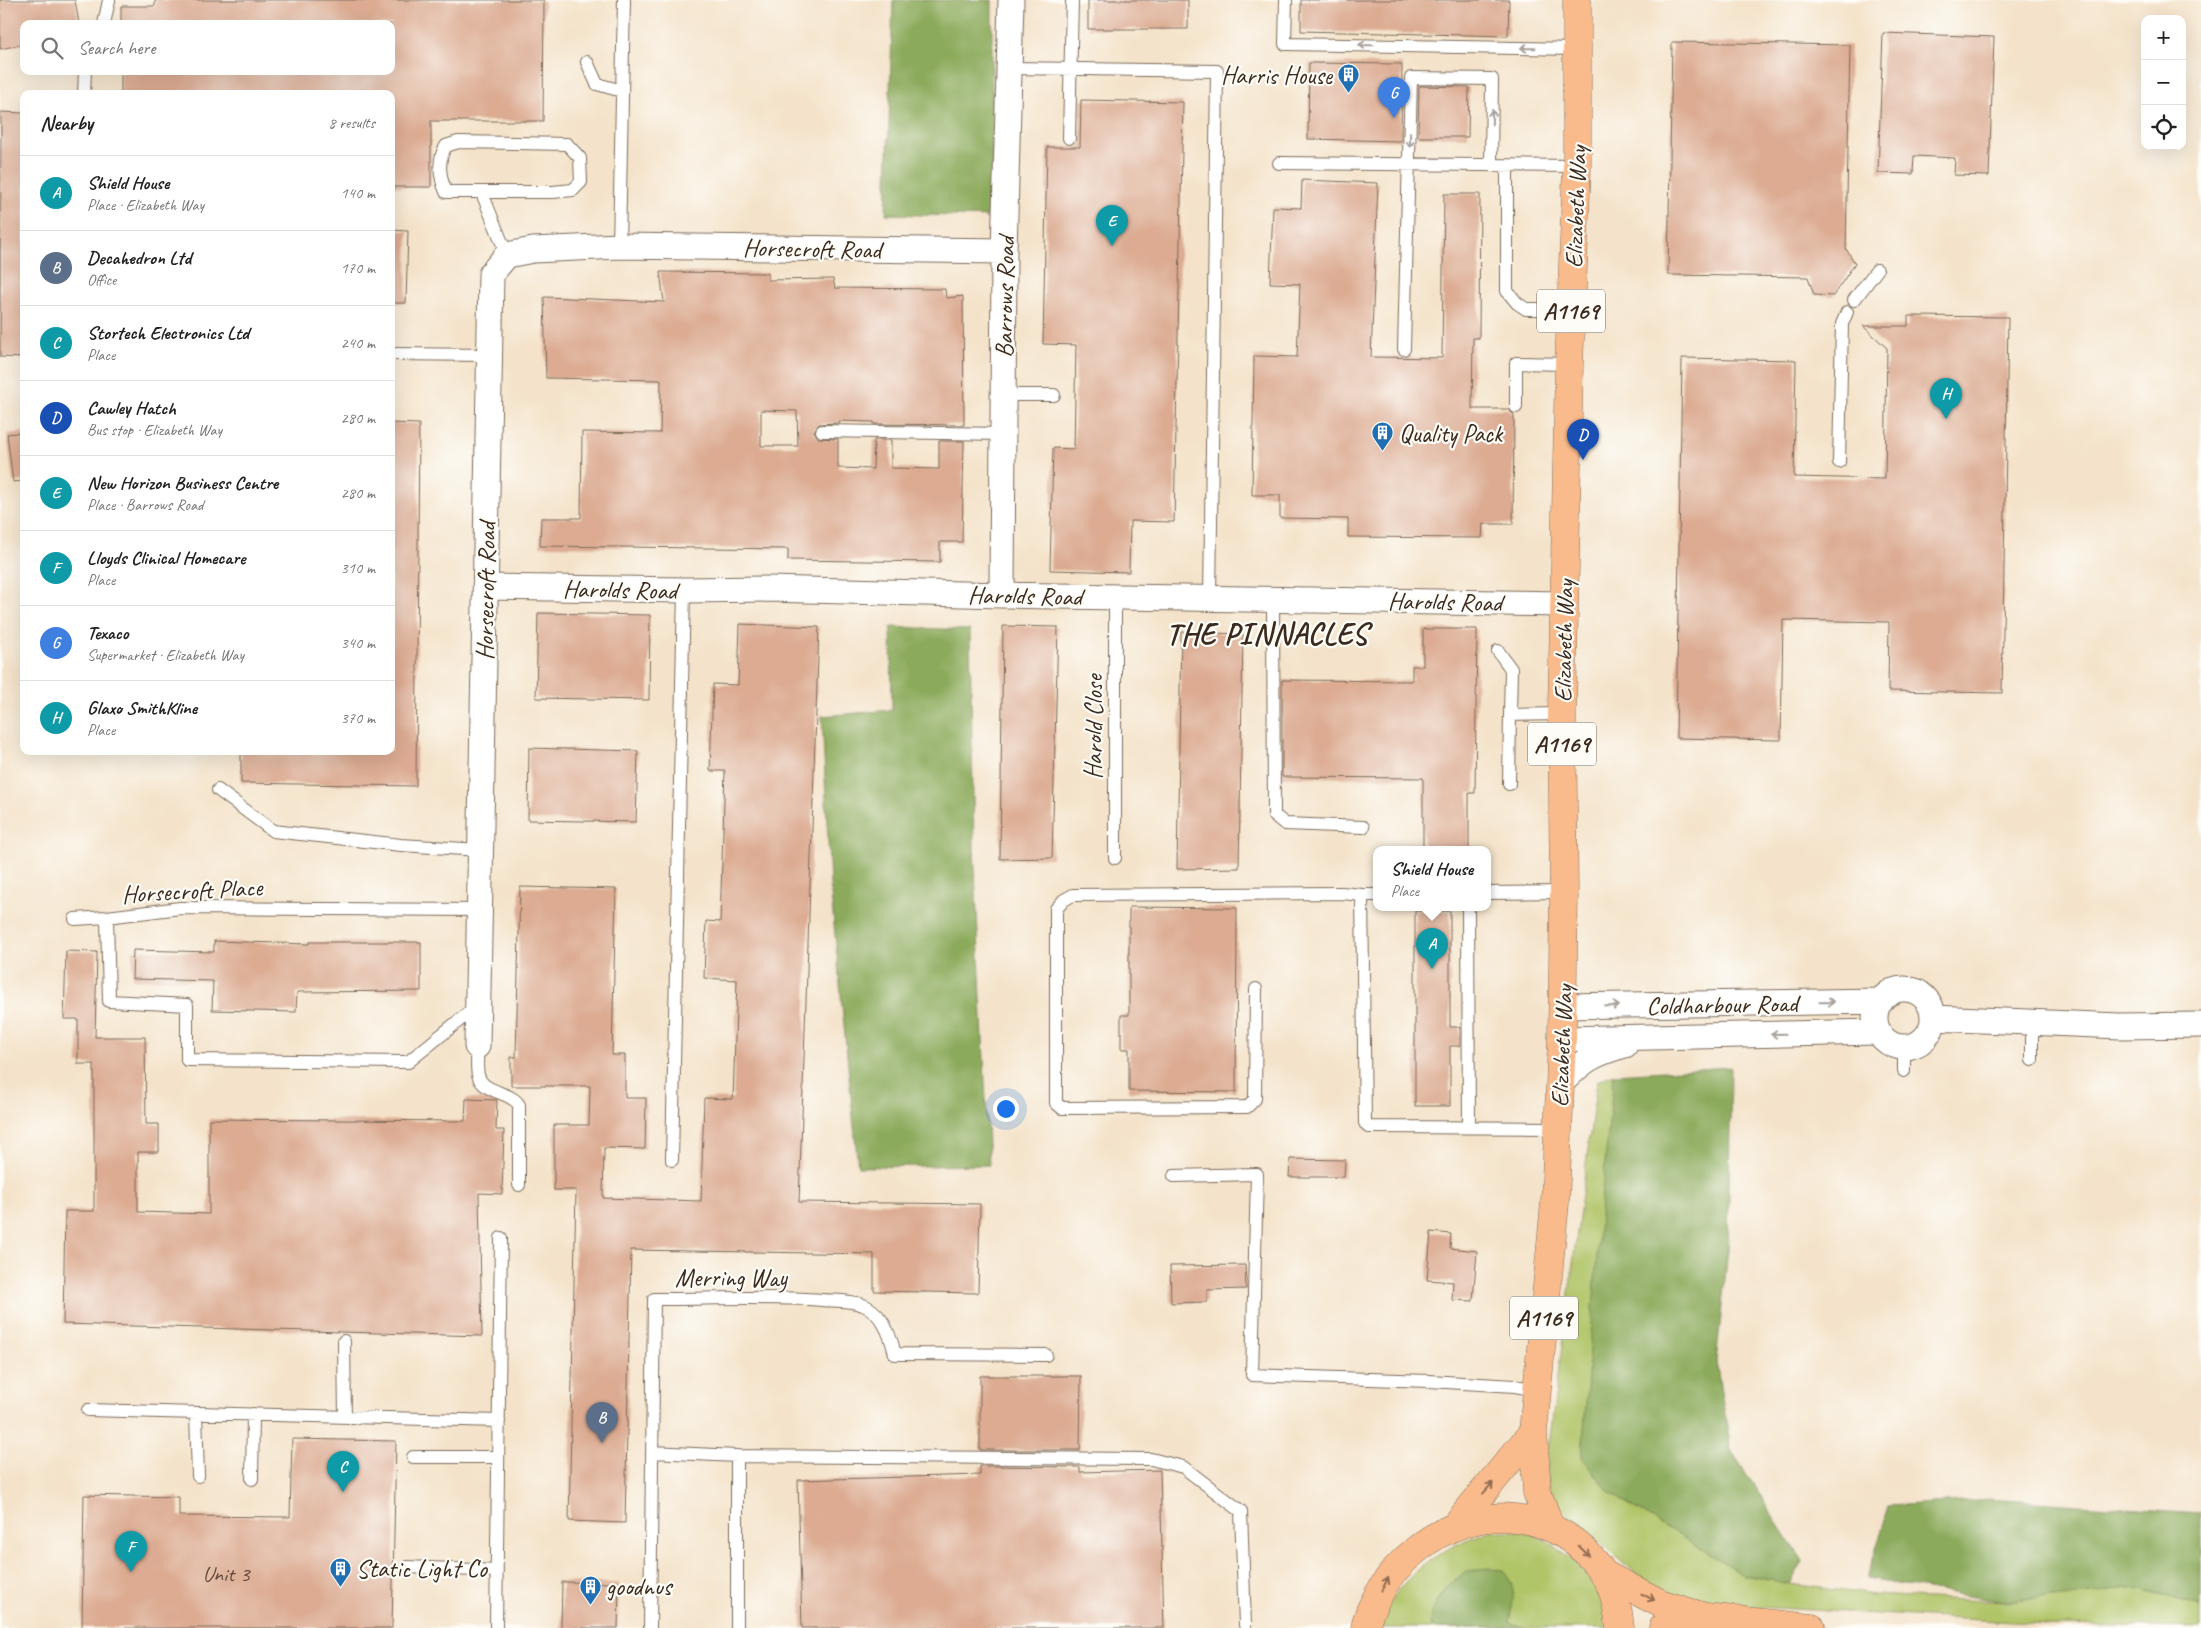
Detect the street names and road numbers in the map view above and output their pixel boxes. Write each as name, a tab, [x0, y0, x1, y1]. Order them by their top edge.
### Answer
street label: Elizabeth Way	[1558, 143, 1594, 269]
street label: Horsecroft Road	[743, 232, 885, 266]
street label: Barrows Road	[988, 232, 1022, 358]
road number: A1169	[1537, 290, 1605, 332]
street label: Horsecroft Road	[469, 518, 503, 660]
street label: Harolds Road	[563, 573, 682, 607]
street label: Elizabeth Way	[1547, 577, 1581, 702]
street label: Harolds Road	[968, 579, 1087, 613]
street label: Harolds Road	[1388, 585, 1507, 619]
street label: Harold Close	[1078, 673, 1110, 779]
road number: A1169	[1528, 722, 1596, 766]
street label: Horsecroft Place	[121, 871, 265, 911]
street label: Elizabeth Way	[1544, 982, 1580, 1108]
street label: Coldharbour Road	[1646, 988, 1802, 1022]
street label: Merring Way	[675, 1262, 788, 1294]
road number: A1169	[1510, 1296, 1578, 1340]

